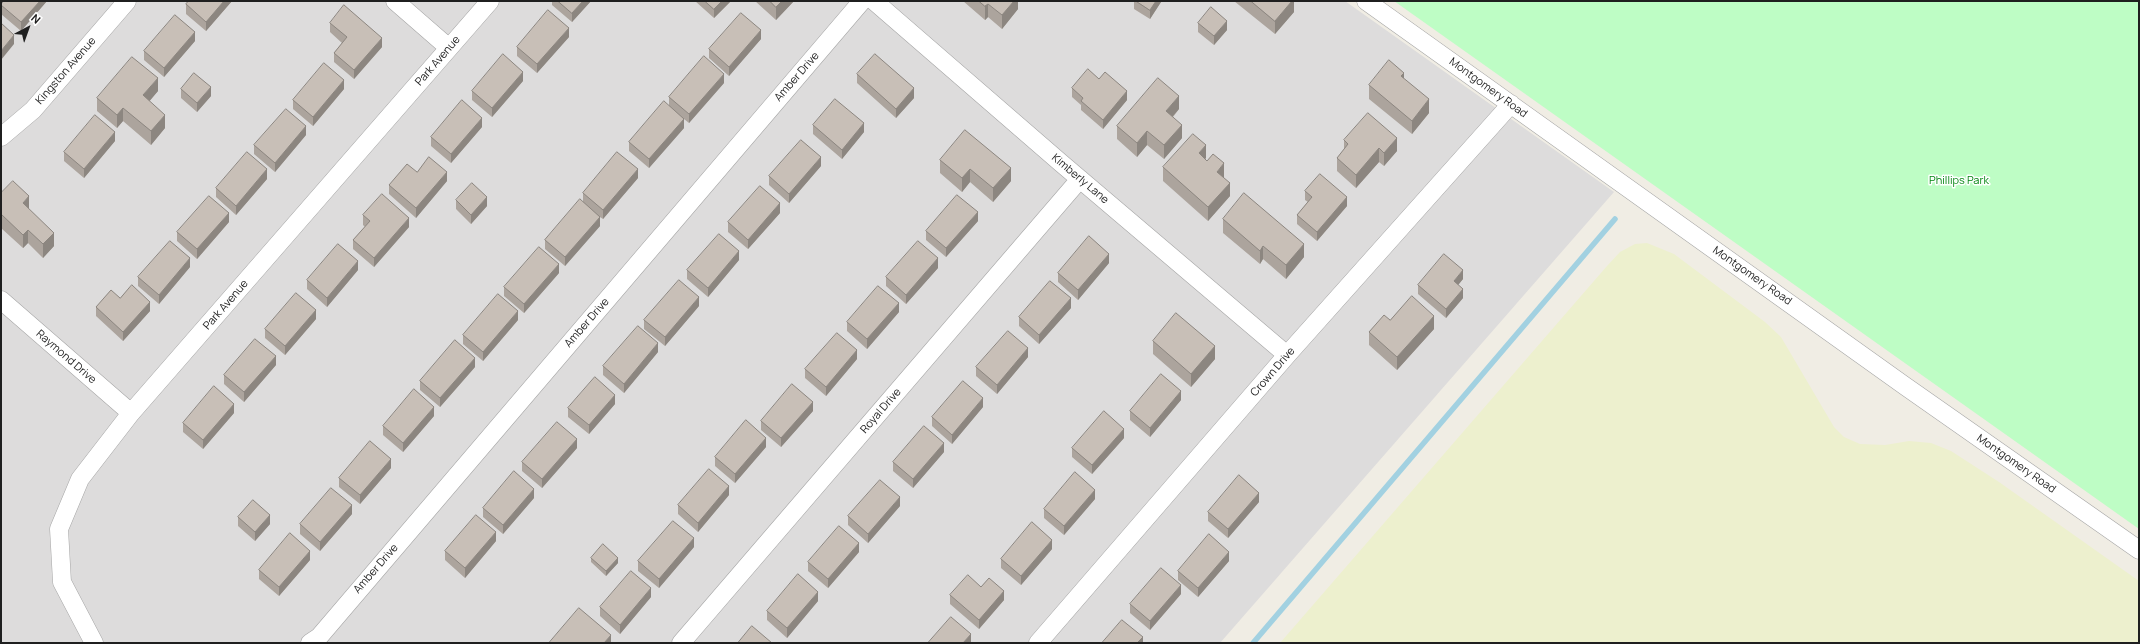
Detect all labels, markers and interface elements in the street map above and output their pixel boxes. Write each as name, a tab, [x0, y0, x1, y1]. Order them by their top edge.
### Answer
north arrow	[8, 8, 48, 48]
text: N	[28, 10, 44, 27]
street label: Park Avenue	[413, 33, 463, 89]
street label: Kingston Avenue	[33, 35, 99, 107]
street label: Amber Drive	[772, 50, 822, 104]
street label: Montgomery Road	[1446, 55, 1530, 121]
street label: Kimberly Lane	[1049, 151, 1111, 207]
park label: Phillips Park	[1929, 174, 1989, 188]
street label: Montgomery Road	[1710, 244, 1794, 308]
street label: Park Avenue	[201, 277, 251, 333]
street label: Amber Drive	[562, 296, 612, 350]
street label: Raymond Drive	[33, 327, 99, 387]
street label: Crown Drive	[1248, 345, 1298, 399]
street label: Royal Drive	[858, 386, 904, 436]
street label: Montgomery Road	[1974, 432, 2058, 496]
street label: Amber Drive	[351, 542, 401, 596]

